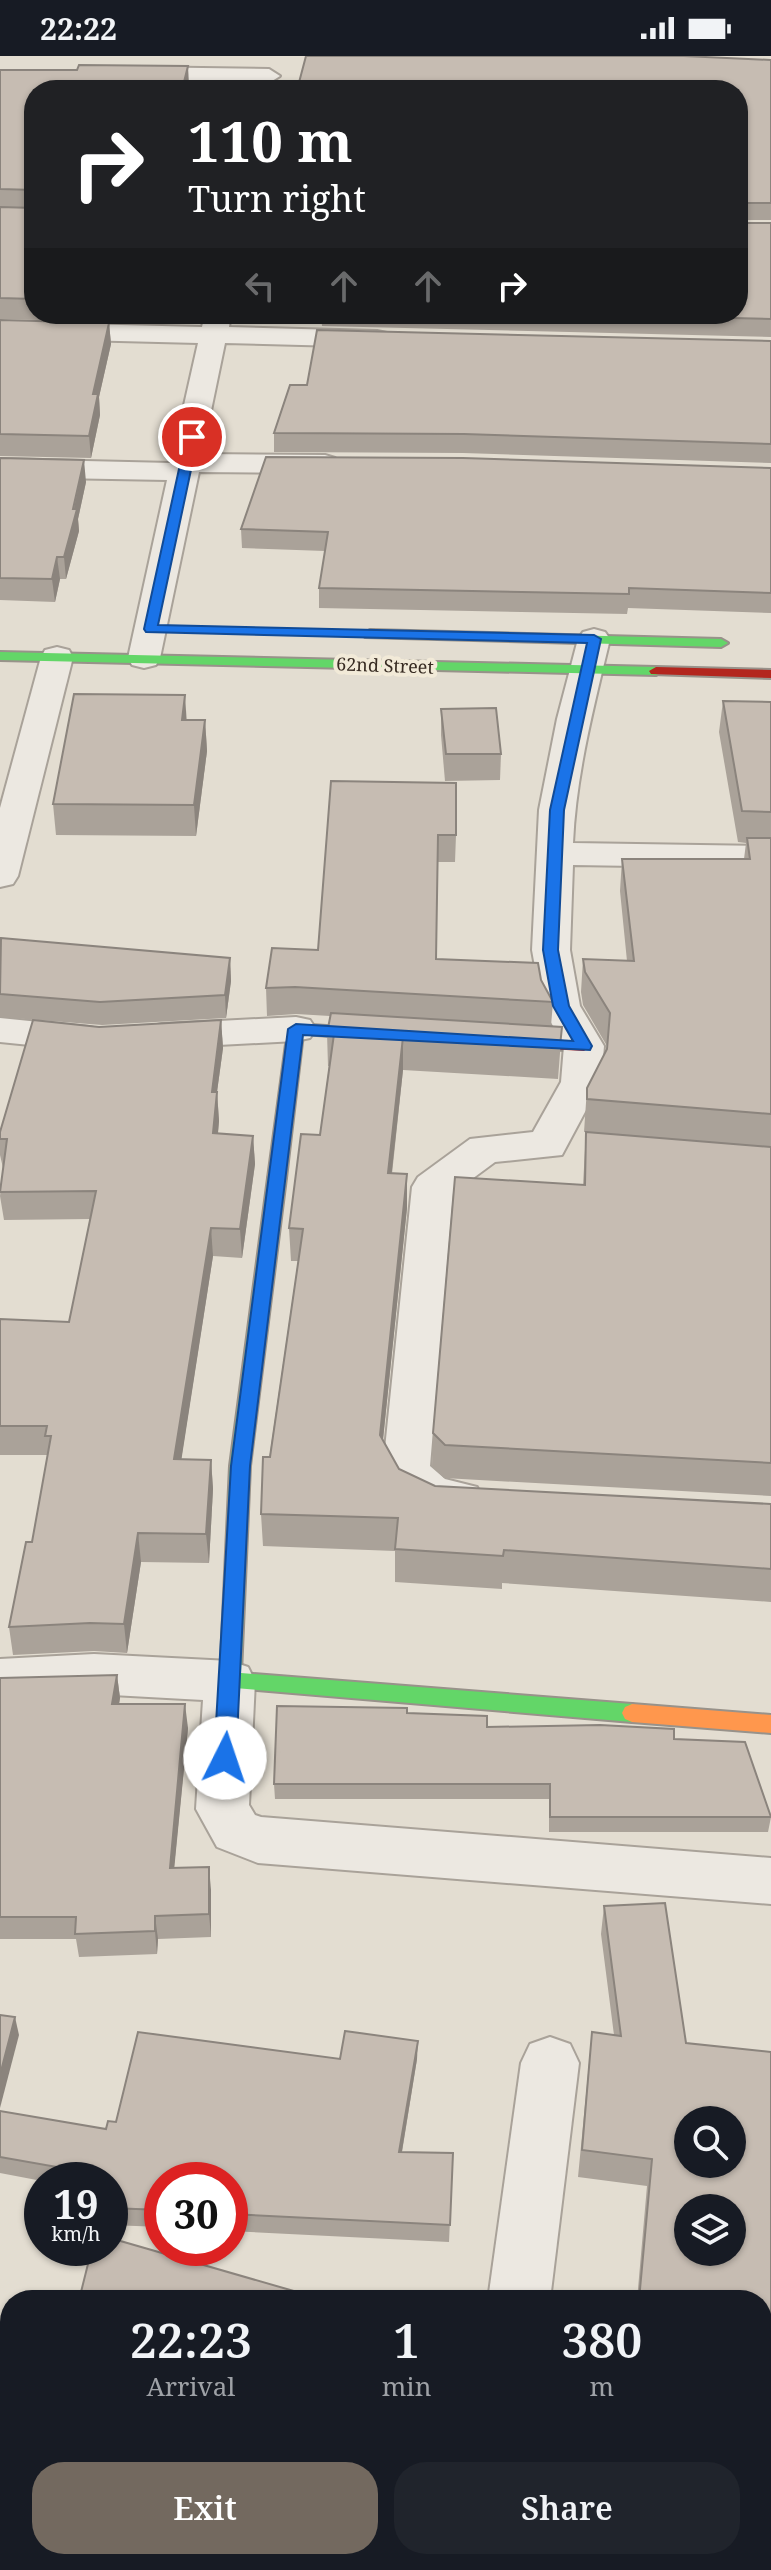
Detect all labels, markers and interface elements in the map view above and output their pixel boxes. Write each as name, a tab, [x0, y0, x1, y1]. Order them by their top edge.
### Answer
text: 22:22	[40, 8, 117, 49]
text: 110 m	[188, 102, 353, 178]
icon: right	[56, 112, 160, 216]
text: Turn right	[188, 174, 366, 223]
icon: left	[238, 264, 282, 308]
icon: ahead	[322, 264, 366, 308]
icon: ahead	[406, 264, 450, 308]
icon: right	[490, 264, 534, 308]
pin	[158, 403, 226, 471]
icon: arrive	[170, 415, 214, 459]
street label: 62nd Street	[336, 651, 434, 679]
position arrow	[183, 1716, 267, 1800]
map controls	[674, 2106, 746, 2266]
button: search	[674, 2106, 746, 2178]
speed limit sign: 30	[144, 2162, 248, 2266]
text: 19	[53, 2176, 99, 2231]
button: layers	[674, 2194, 746, 2266]
text: km/h	[51, 2220, 101, 2247]
text: 22:23	[130, 2307, 252, 2372]
text: 1	[393, 2307, 420, 2372]
text: 380	[561, 2307, 642, 2372]
text: Arrival	[146, 2368, 235, 2404]
text: min	[382, 2368, 431, 2404]
text: m	[589, 2368, 614, 2404]
button: Exit	[32, 2462, 378, 2554]
button: Share	[394, 2462, 740, 2554]

